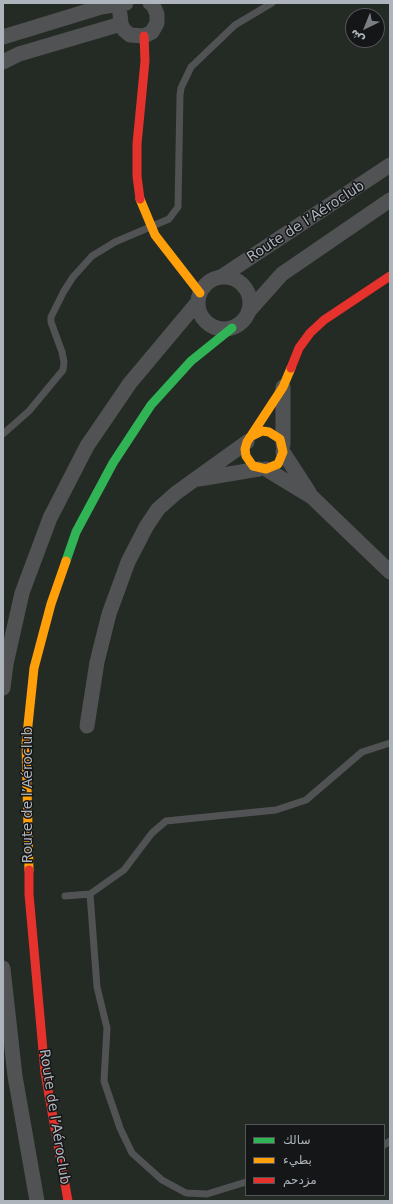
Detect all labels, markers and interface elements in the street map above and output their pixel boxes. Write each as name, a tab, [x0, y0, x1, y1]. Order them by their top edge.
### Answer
north arrow	[345, 8, 385, 48]
text: ش	[347, 26, 367, 46]
street label: Route de l’Aéroclub	[244, 178, 368, 266]
street label: Route de l’Aéroclub	[20, 727, 36, 863]
street label: Route de l’Aéroclub	[35, 1048, 73, 1186]
legend	[245, 1124, 385, 1196]
text: سالك	[283, 1133, 310, 1147]
text: بطيء	[283, 1153, 312, 1167]
text: مزدحم	[283, 1173, 317, 1187]

